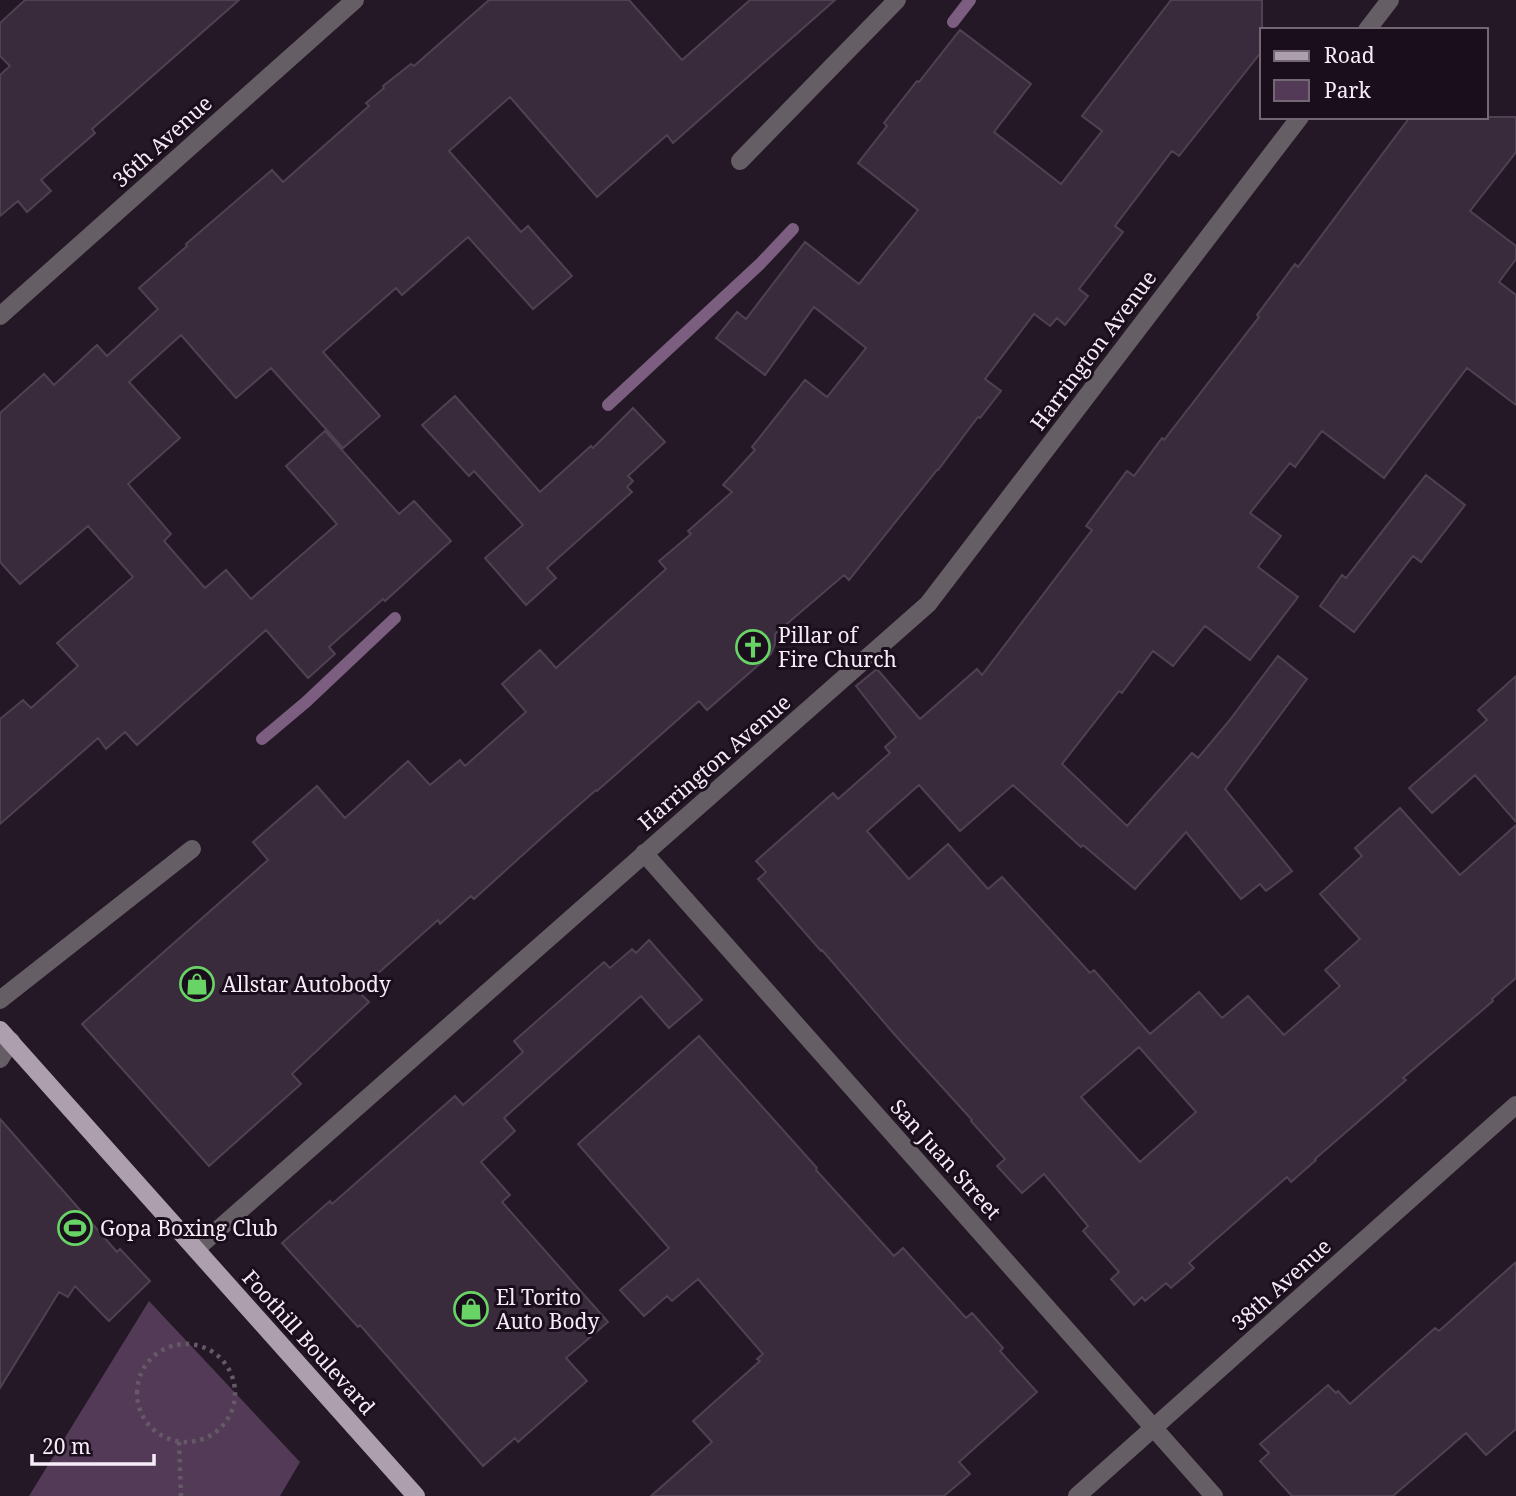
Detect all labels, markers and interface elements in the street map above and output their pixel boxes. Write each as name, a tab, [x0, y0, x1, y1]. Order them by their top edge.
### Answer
legend	[1260, 28, 1488, 119]
text: Road	[1324, 41, 1375, 69]
text: Park	[1324, 76, 1371, 104]
street label: 36th Avenue	[106, 89, 218, 193]
street label: Harrington Avenue	[1024, 264, 1162, 436]
place label: Pillar of Fire Church	[778, 621, 897, 673]
church icon: Pillar of Fire Church	[734, 628, 772, 666]
street label: Harrington Avenue	[632, 688, 796, 836]
shop icon: Allstar Autobody	[178, 965, 216, 1003]
place label: Allstar Autobody	[222, 970, 391, 998]
street label: San Juan Street	[885, 1093, 1007, 1225]
sports icon: Gopa Boxing Club	[56, 1209, 94, 1247]
place label: Gopa Boxing Club	[100, 1214, 278, 1242]
street label: 38th Avenue	[1225, 1232, 1337, 1336]
street label: Foothill Boulevard	[237, 1264, 382, 1420]
place label: El Torito Auto Body	[496, 1283, 599, 1335]
shop icon: El Torito Auto Body	[452, 1290, 490, 1328]
scale bar	[32, 1422, 154, 1466]
text: 20 m	[42, 1432, 91, 1460]

